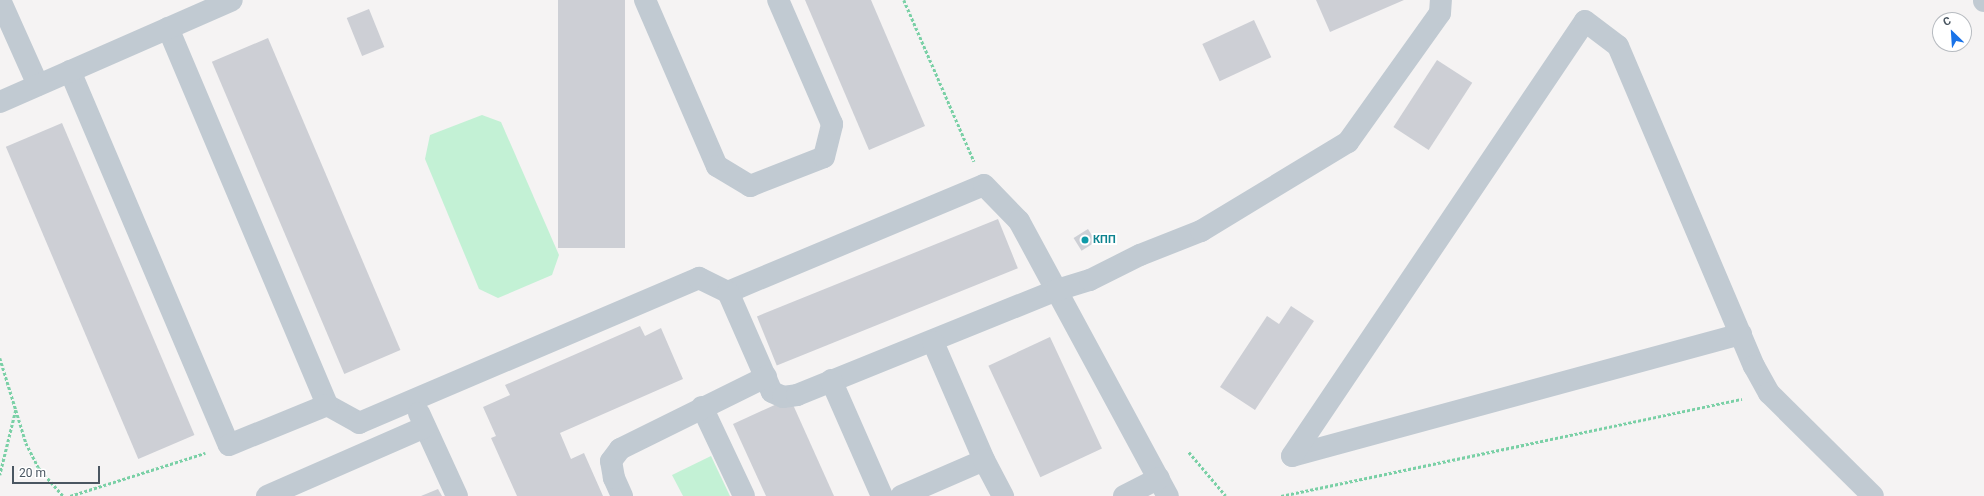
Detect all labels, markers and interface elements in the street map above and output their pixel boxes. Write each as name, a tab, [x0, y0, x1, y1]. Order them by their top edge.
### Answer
north arrow	[1932, 12, 1972, 52]
text: С	[1941, 14, 1953, 29]
place label: КПП	[1093, 233, 1116, 247]
marker: КПП	[1080, 235, 1090, 245]
scale bar	[14, 458, 102, 484]
text: 20 m	[19, 466, 46, 480]

